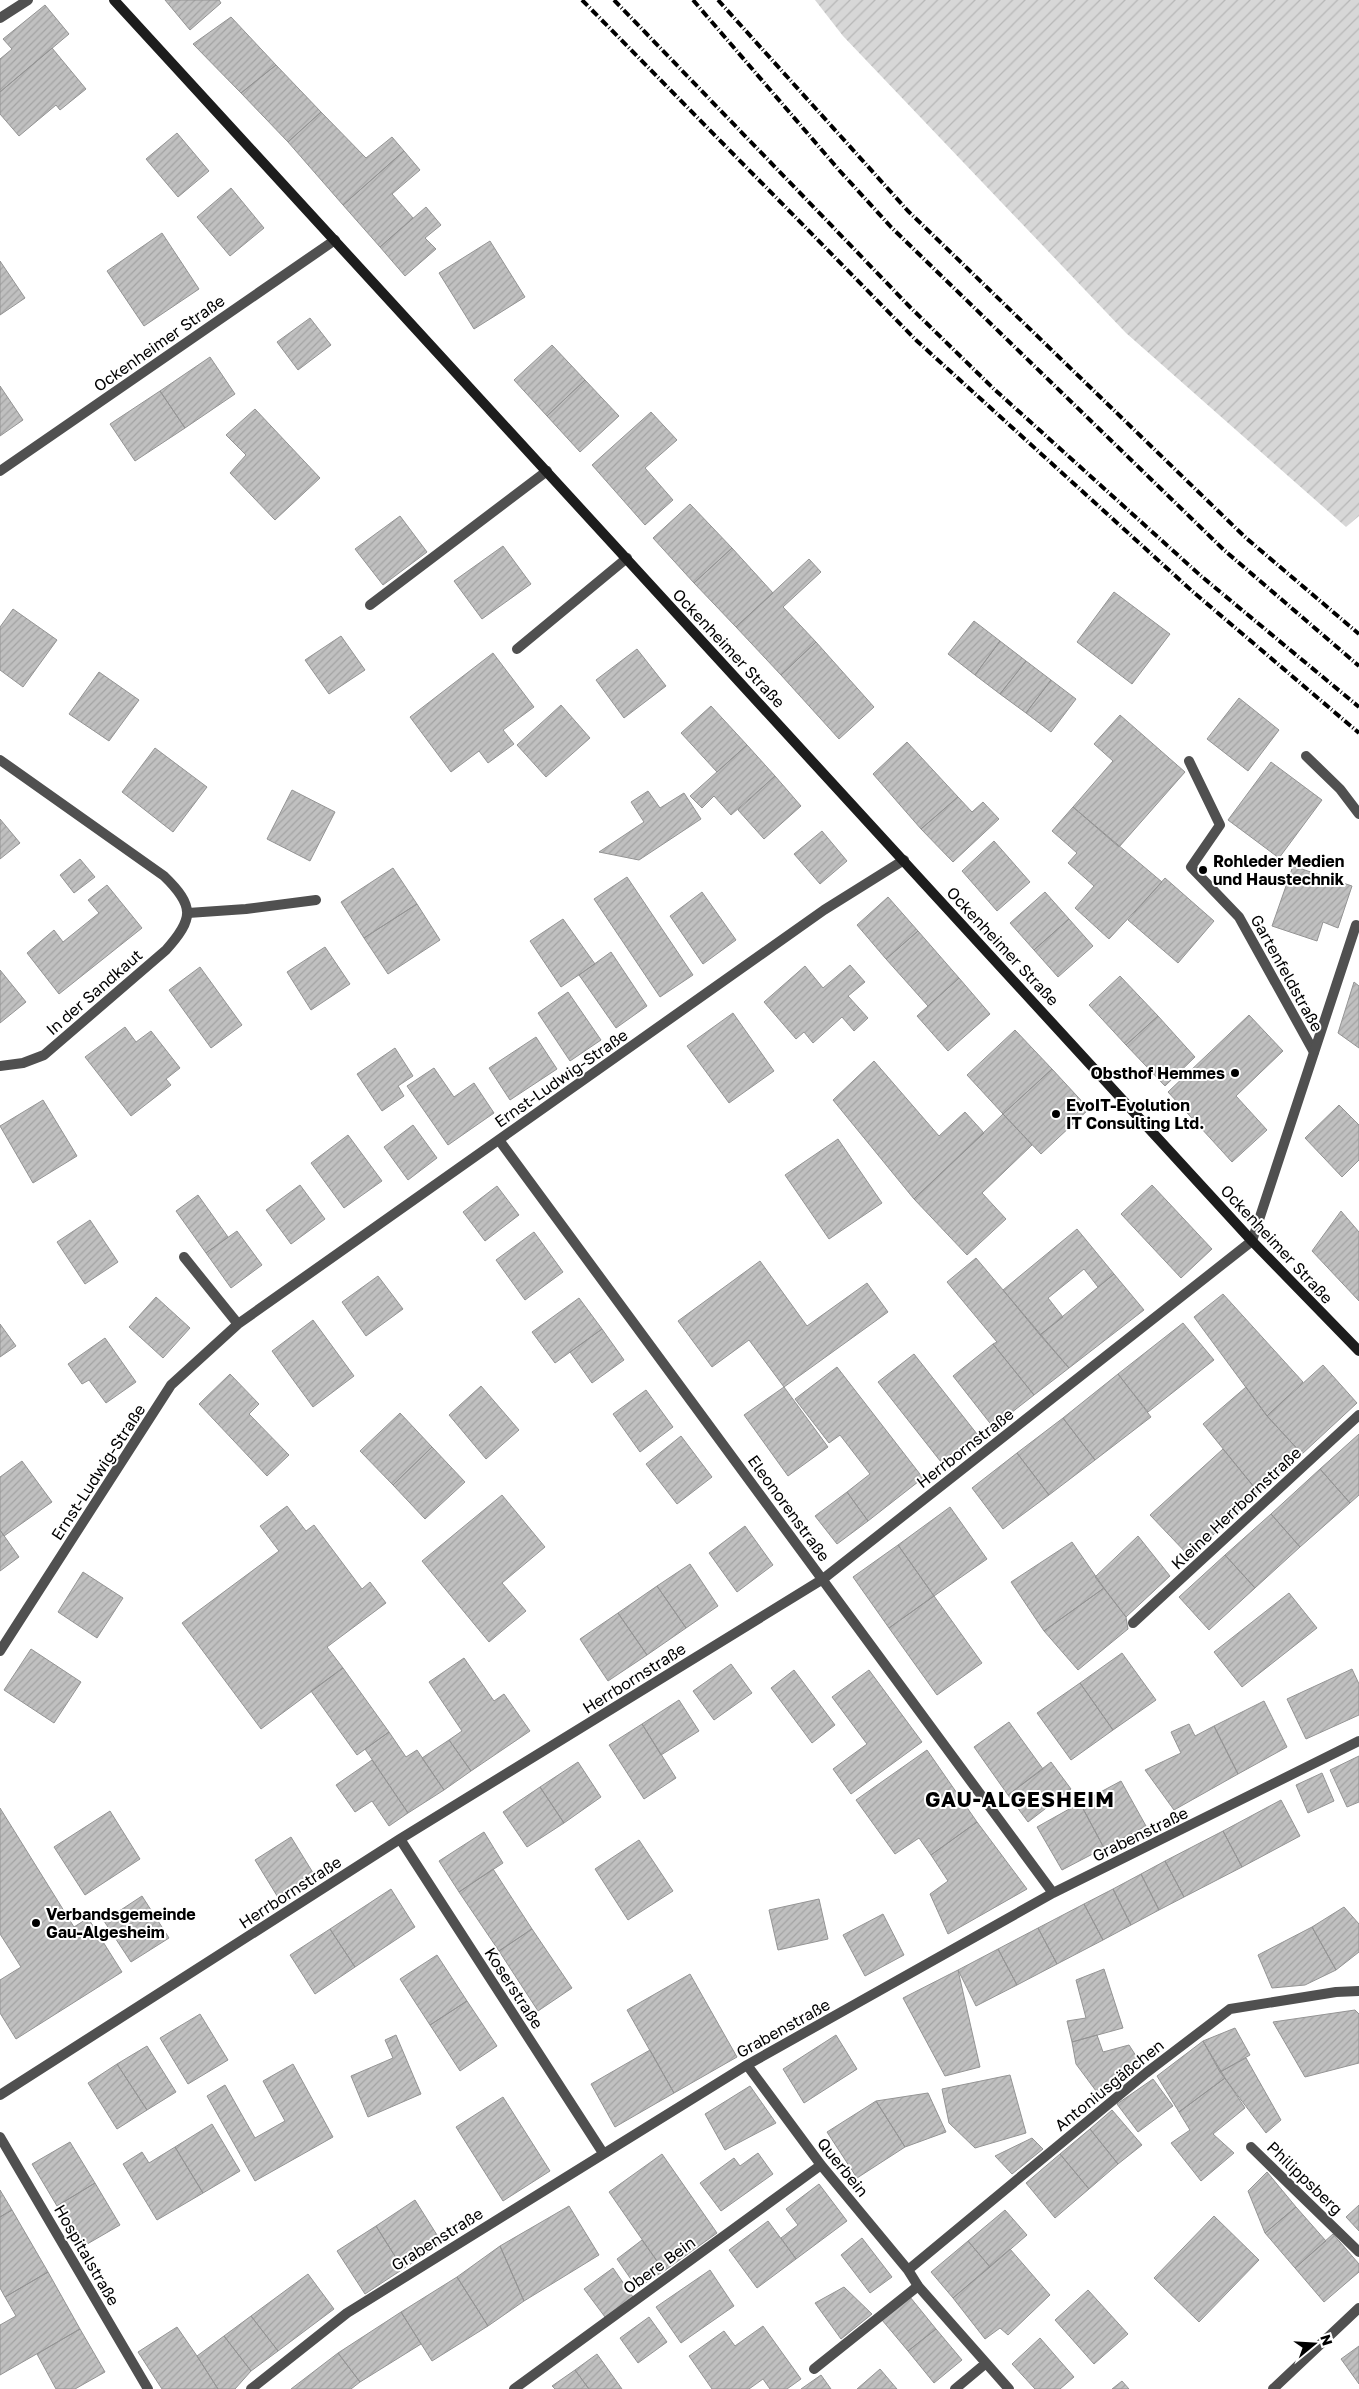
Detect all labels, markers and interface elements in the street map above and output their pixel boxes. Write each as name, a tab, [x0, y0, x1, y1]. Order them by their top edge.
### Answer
street label: Ockenheimer Straße	[90, 290, 228, 396]
street label: Ockenheimer Straße	[669, 584, 789, 712]
place label: Rohleder Medien und Haustechnik	[1213, 851, 1345, 889]
marker: Rohleder Medien und Haustechnik	[1197, 864, 1209, 876]
street label: Ockenheimer Straße	[943, 882, 1063, 1010]
street label: Gartenfeldstraße	[1247, 911, 1327, 1035]
street label: In der Sandkaut	[42, 945, 146, 1039]
street label: Ernst-Ludwig-Straße	[491, 1025, 631, 1131]
place label: Obsthof Hemmes	[1091, 1063, 1225, 1083]
marker: Obsthof Hemmes	[1229, 1067, 1241, 1079]
place label: EvoIT-Evolution IT Consulting Ltd.	[1066, 1095, 1204, 1133]
marker: EvoIT-Evolution IT Consulting Ltd.	[1050, 1108, 1062, 1120]
street label: Ockenheimer Straße	[1217, 1180, 1337, 1308]
street label: Ernst-Ludwig-Straße	[47, 1400, 149, 1544]
street label: Herrbornstraße	[912, 1404, 1018, 1492]
street label: Kleine Herrbornstraße	[1167, 1443, 1305, 1573]
street label: Eleonorenstraße	[744, 1451, 834, 1565]
street label: Herrbornstraße	[579, 1638, 689, 1718]
district label: GAU-ALGESHEIM	[925, 1786, 1115, 1812]
street label: Grabenstraße	[1089, 1802, 1191, 1866]
street label: Herrbornstraße	[235, 1851, 345, 1933]
place label: Verbandsgemeinde Gau-Algesheim	[46, 1904, 196, 1942]
marker: Verbandsgemeinde Gau-Algesheim	[30, 1917, 42, 1929]
street label: Koserstraße	[480, 1944, 548, 2032]
street label: Grabenstraße	[733, 1994, 833, 2062]
street label: Antoniusgäßchen	[1050, 2035, 1168, 2135]
street label: Querbein	[813, 2133, 873, 2201]
street label: Philippsberg	[1263, 2137, 1347, 2219]
street label: Hospitalstraße	[50, 2201, 124, 2309]
street label: Grabenstraße	[388, 2203, 486, 2275]
street label: Obere Bein	[619, 2232, 699, 2298]
north arrow	[1289, 2319, 1339, 2369]
text: N	[1317, 2332, 1337, 2348]

